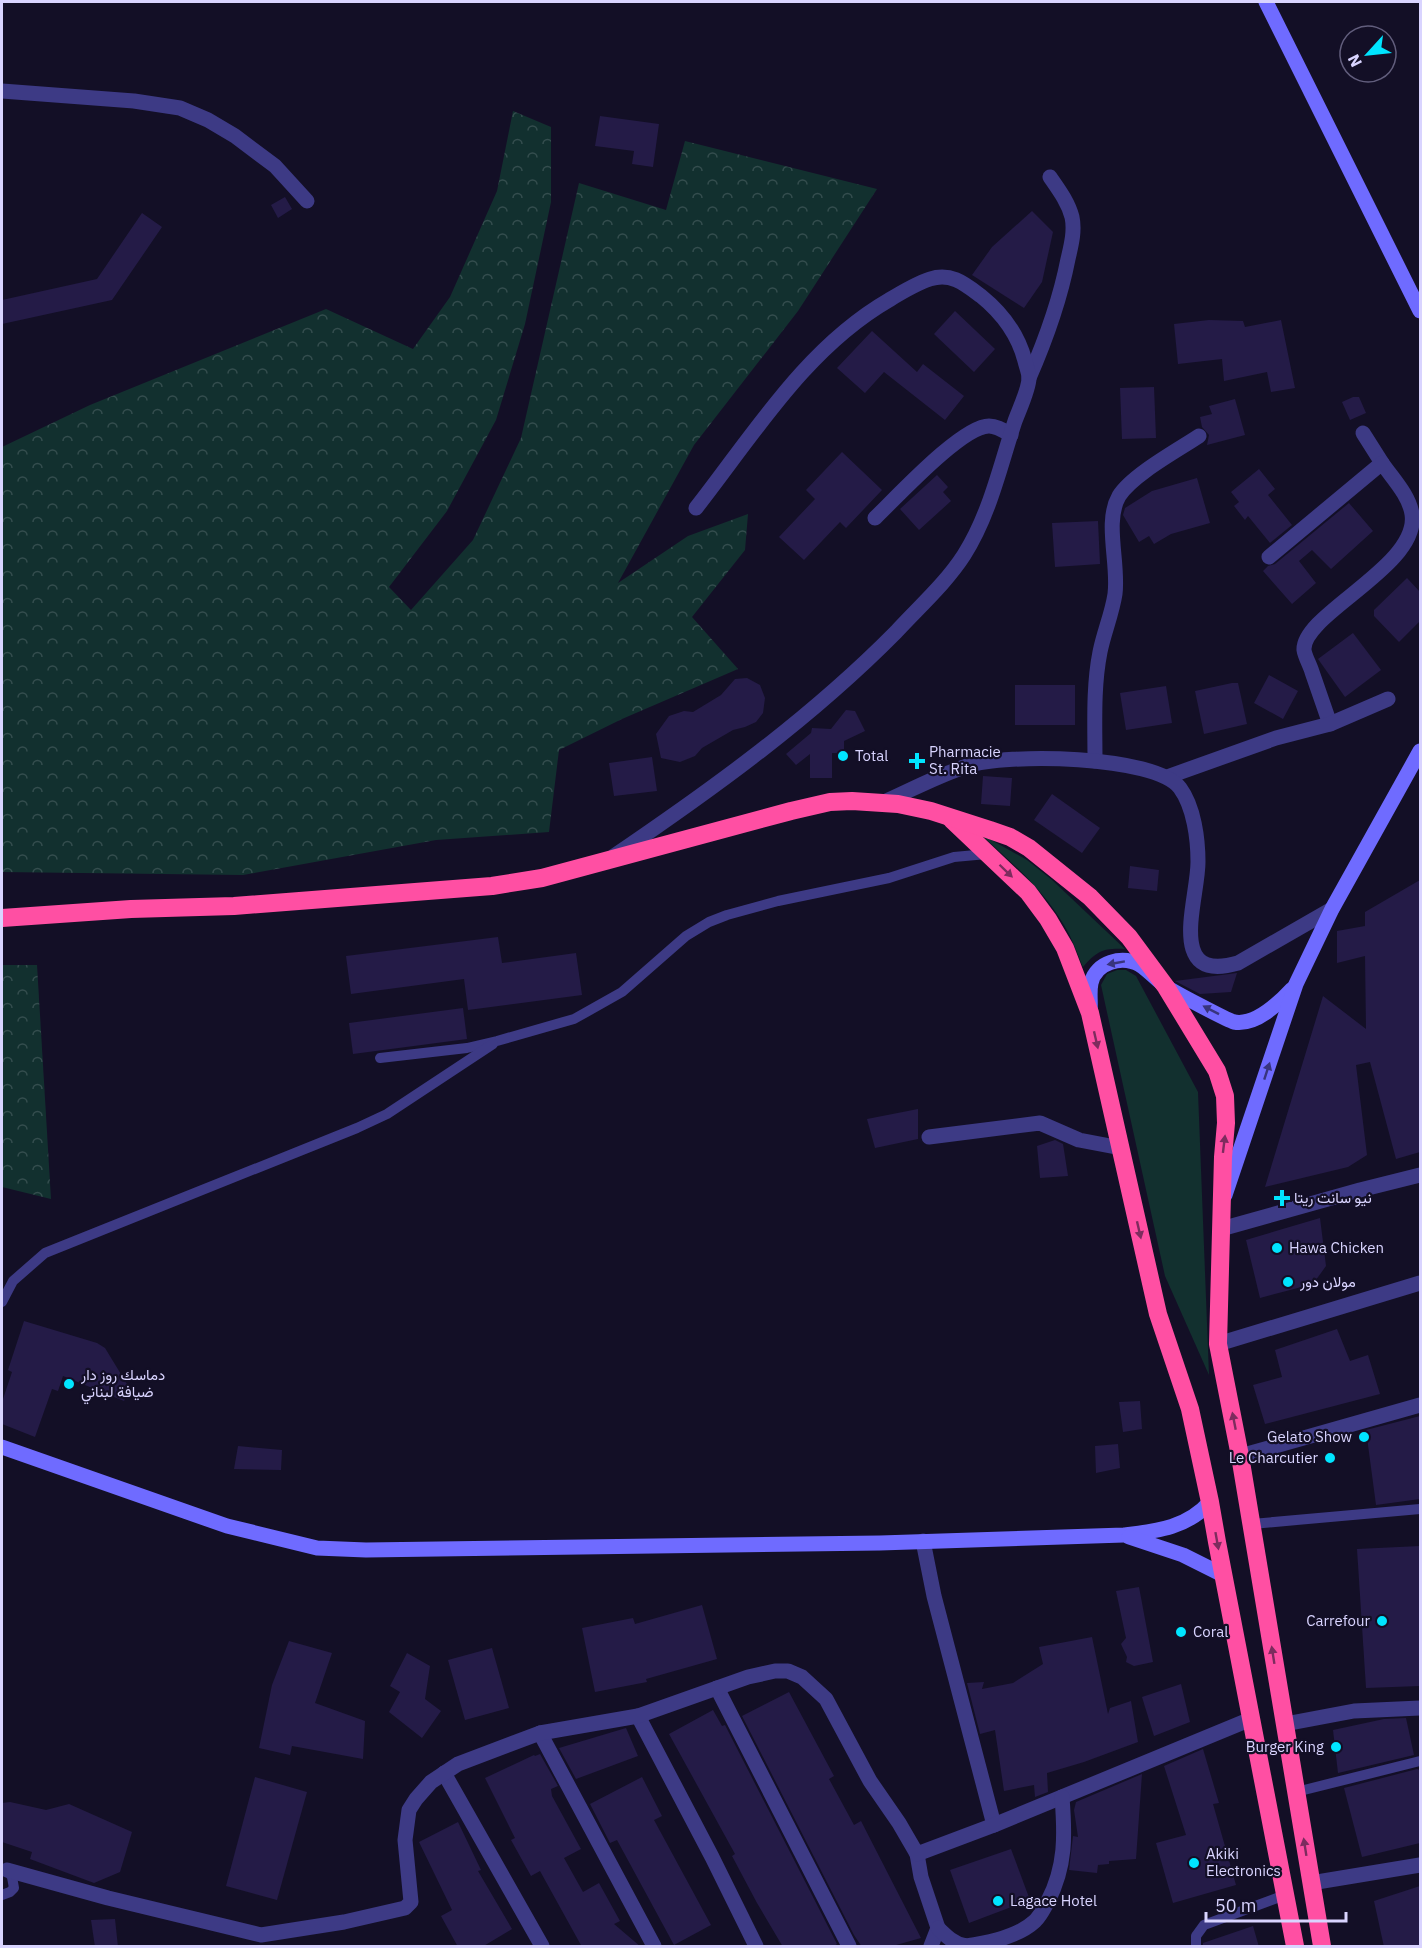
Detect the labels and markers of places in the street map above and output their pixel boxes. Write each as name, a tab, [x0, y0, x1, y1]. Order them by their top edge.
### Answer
place label: Pharmacie St. Rita	[929, 742, 1001, 778]
place label: Total	[855, 746, 888, 765]
marker: Total	[836, 749, 850, 763]
marker: Pharmacie St. Rita	[910, 754, 924, 768]
place label: نيو سانت ريتا	[1294, 1188, 1372, 1207]
marker: نيو سانت ريتا	[1275, 1191, 1289, 1205]
place label: Hawa Chicken	[1289, 1238, 1384, 1257]
marker: Hawa Chicken	[1270, 1241, 1284, 1255]
place label: مولان دور	[1299, 1272, 1356, 1291]
marker: مولان دور	[1281, 1275, 1295, 1289]
place label: دماسك روز دار ضيافة لبناني	[80, 1365, 165, 1405]
marker: دماسك روز دار ضيافة لبناني	[62, 1377, 76, 1391]
place label: Gelato Show	[1267, 1427, 1352, 1446]
marker: Gelato Show	[1357, 1430, 1371, 1444]
place label: Le Charcutier	[1229, 1448, 1318, 1467]
marker: Le Charcutier	[1323, 1451, 1337, 1465]
place label: Carrefour	[1306, 1611, 1370, 1630]
marker: Carrefour	[1375, 1614, 1389, 1628]
place label: Coral	[1193, 1622, 1228, 1641]
marker: Coral	[1174, 1625, 1188, 1639]
place label: Burger King	[1246, 1737, 1324, 1756]
marker: Burger King	[1329, 1740, 1343, 1754]
place label: Akiki Electronics	[1206, 1844, 1281, 1880]
marker: Akiki Electronics	[1187, 1856, 1201, 1870]
place label: Lagace Hotel	[1010, 1891, 1097, 1910]
marker: Lagace Hotel	[991, 1894, 1005, 1908]

